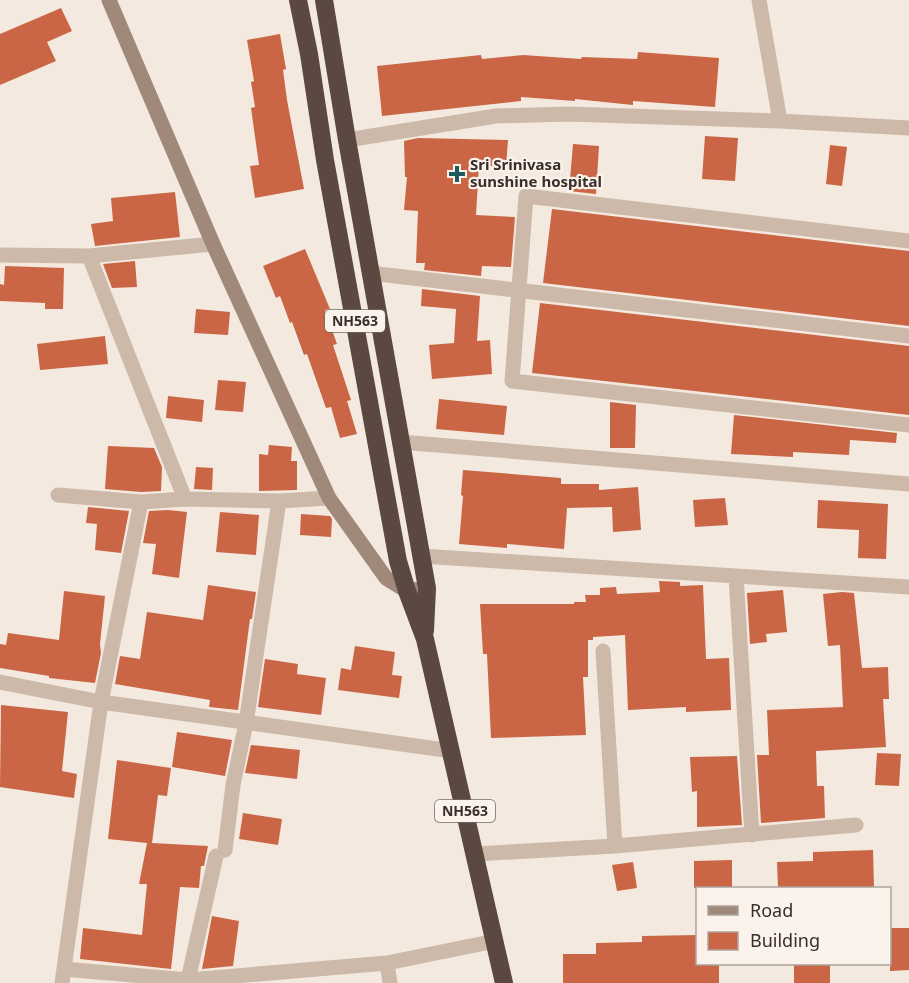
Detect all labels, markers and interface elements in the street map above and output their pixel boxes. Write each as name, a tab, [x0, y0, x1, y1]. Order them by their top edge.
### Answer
place label: Sri Srinivasa sunshine hospital	[470, 154, 602, 191]
marker: Sri Srinivasa sunshine hospital	[448, 165, 466, 183]
road number: NH563	[325, 310, 385, 332]
road number: NH563	[435, 800, 495, 822]
legend	[696, 887, 891, 965]
text: Road	[750, 898, 793, 922]
text: Building	[750, 928, 820, 952]

